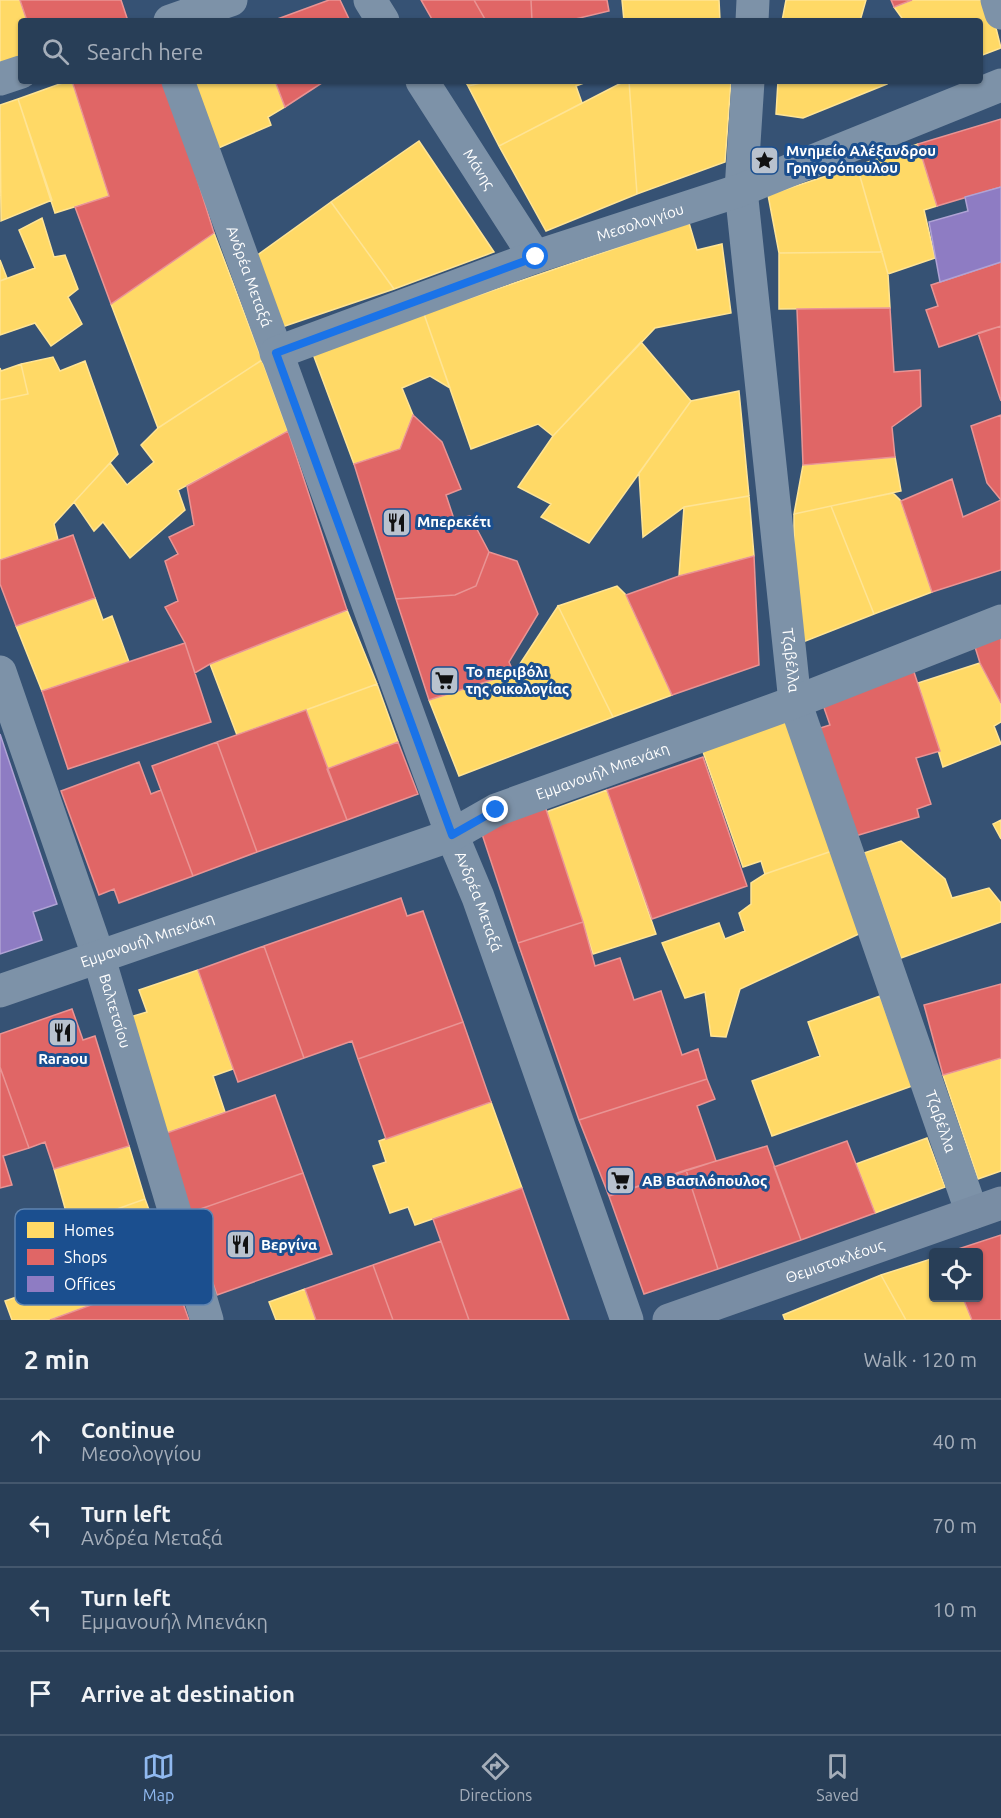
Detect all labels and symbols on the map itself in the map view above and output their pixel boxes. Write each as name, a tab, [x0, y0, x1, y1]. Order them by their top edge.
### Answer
place label: Μνημείο Αλέξανδρου Γρηγορόπουλου	[786, 142, 936, 176]
place icon: Μνημείο Αλέξανδρου Γρηγορόπουλου	[749, 144, 781, 176]
street label: Μάνης	[460, 146, 498, 193]
street label: Μεσολογγίου	[594, 200, 686, 244]
street label: Ανδρέα Μεταξά	[223, 223, 276, 329]
route start	[522, 243, 548, 269]
restaurant icon: Μπερεκέτι	[380, 506, 412, 538]
place label: Μπερεκέτι	[417, 513, 492, 530]
street label: Τζαβέλλα	[779, 627, 803, 693]
place label: Το περιβόλι της οικολογίας	[466, 663, 569, 697]
supermarket icon: Το περιβόλι της οικολογίας	[429, 665, 461, 697]
street label: Εμμανουήλ Μπενάκη	[533, 739, 671, 803]
route end	[482, 796, 508, 822]
street label: Ανδρέα Μεταξά	[452, 849, 506, 954]
street label: Εμμανουήλ Μπενάκη	[78, 909, 216, 971]
street label: Βαλτετσίου	[96, 972, 134, 1050]
restaurant icon: Raraou	[47, 1016, 79, 1048]
place label: Raraou	[38, 1050, 88, 1067]
street label: Τζαβέλλα	[922, 1088, 959, 1155]
supermarket icon: ΑΒ Βασιλόπουλος	[605, 1165, 637, 1197]
place label: ΑΒ Βασιλόπουλος	[642, 1172, 767, 1189]
legend	[15, 1209, 213, 1305]
text: Homes	[64, 1221, 114, 1239]
restaurant icon: Βεργίνα	[224, 1229, 256, 1261]
place label: Βεργίνα	[261, 1236, 317, 1253]
street label: Θεμιστοκλέους	[783, 1236, 887, 1286]
text: Shops	[64, 1248, 107, 1266]
text: Offices	[64, 1275, 116, 1293]

